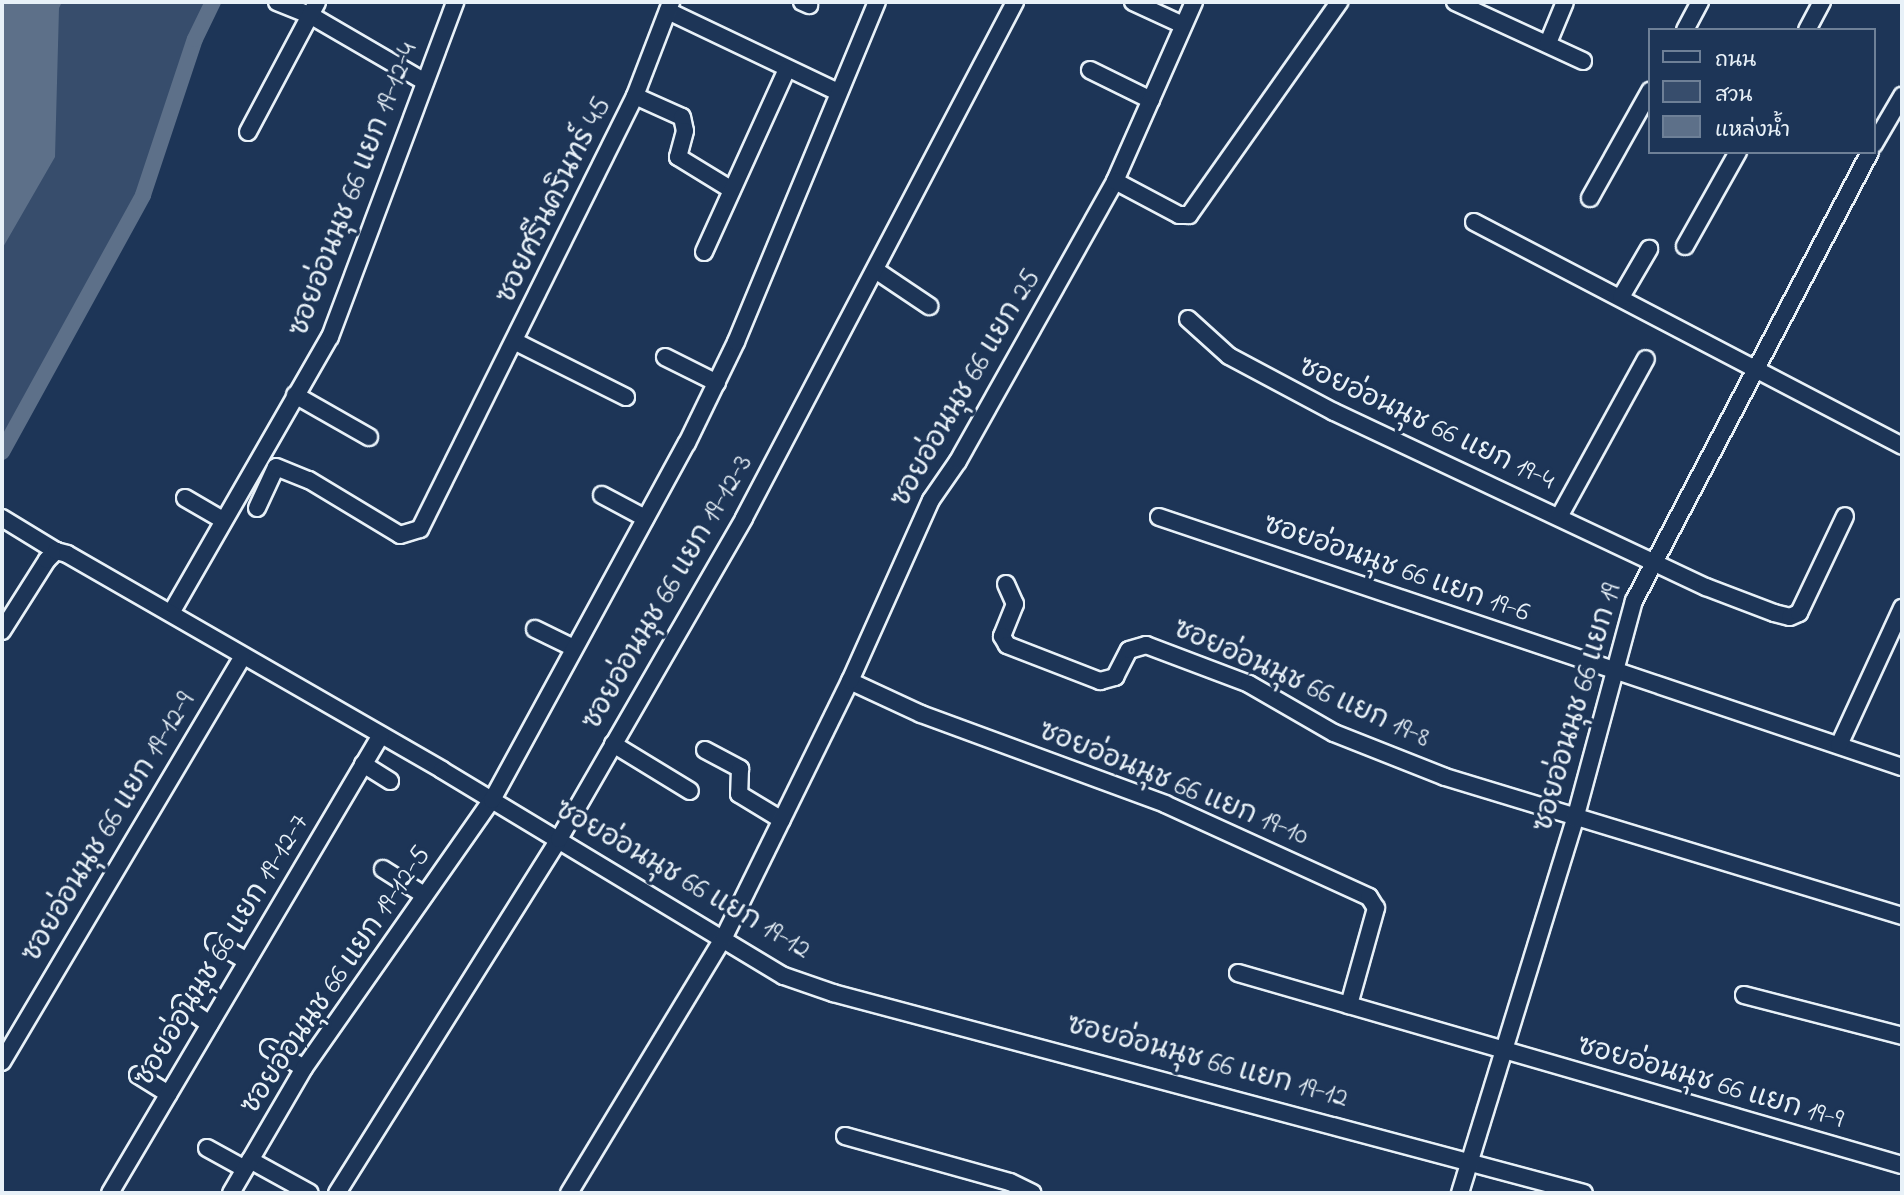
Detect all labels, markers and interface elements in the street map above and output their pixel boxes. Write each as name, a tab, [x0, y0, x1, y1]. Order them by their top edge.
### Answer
legend	[1648, 28, 1876, 154]
street label: ซอยอ่อนนุช 66 แยก 19-12-4	[283, 38, 427, 342]
text: ถนน	[1715, 46, 1756, 76]
text: สวน	[1715, 81, 1752, 111]
street label: ซอยศรีนครินทร์ 45	[491, 92, 619, 310]
text: แหล่งน้ำ	[1715, 116, 1790, 146]
street label: ซอยอ่อนนุช 66 แยก 25	[885, 264, 1049, 514]
street label: ซอยอ่อนนุช 66 แยก 19-4	[1293, 351, 1559, 499]
street label: ซอยอ่อนนุช 66 แยก 19-12-3	[577, 450, 761, 736]
street label: ซอยอ่อนนุช 66 แยก 19-6	[1259, 509, 1533, 631]
street label: ซอยอ่อนนุช 66 แยก 19	[1528, 580, 1630, 836]
street label: ซอยอ่อนนุช 66 แยก 19-8	[1167, 613, 1435, 757]
street label: ซอยอ่อนนุช 66 แยก 19-12-9	[16, 687, 204, 969]
street label: ซอยอ่อนนุช 66 แยก 19-10	[1033, 716, 1313, 854]
street label: ซอยอ่อนนุช 66 แยก 19-12	[548, 794, 816, 968]
street label: ซอยอ่อนนุช 66 แยก 19-12-7	[128, 809, 318, 1093]
street label: ซอยอ่อนนุช 66 แยก 19-12-5	[235, 841, 439, 1121]
street label: ซอยอ่อนนุช 66 แยก 19-12	[1063, 1009, 1351, 1117]
street label: ซอยอ่อนนุช 66 แยก 19-9	[1573, 1030, 1847, 1138]

